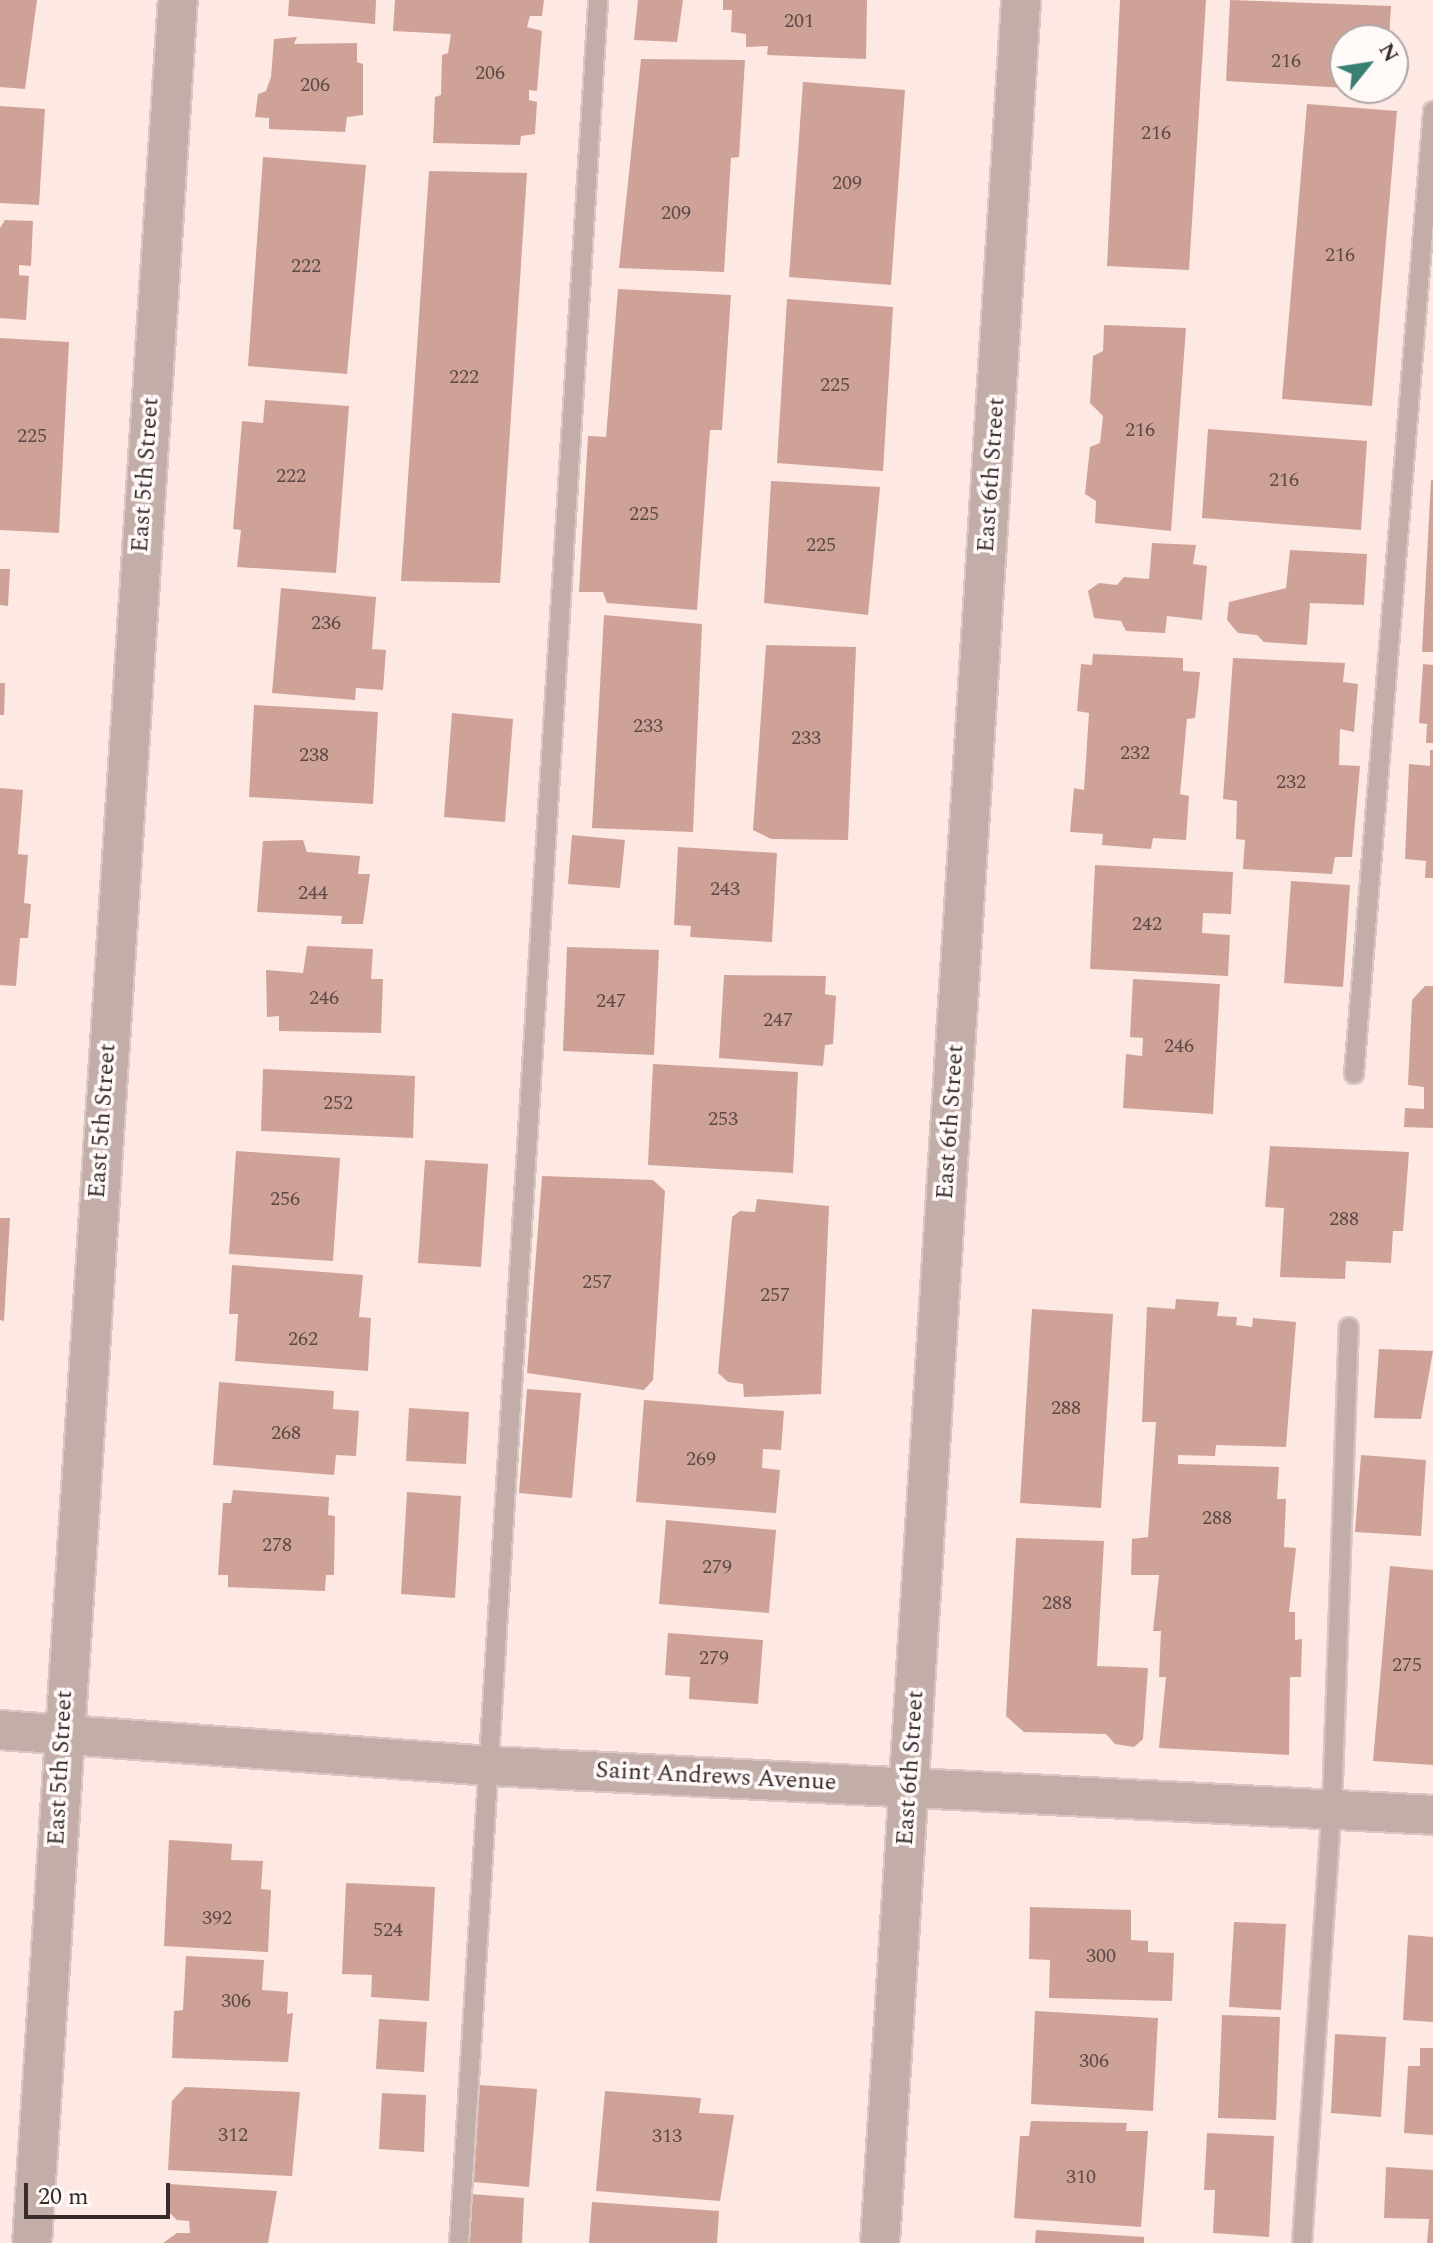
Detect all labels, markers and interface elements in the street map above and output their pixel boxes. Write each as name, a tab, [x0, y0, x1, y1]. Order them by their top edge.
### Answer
house number: 201	[784, 9, 814, 33]
north arrow	[1329, 24, 1409, 104]
text: N	[1370, 37, 1407, 69]
house number: 216	[1271, 49, 1301, 73]
house number: 206	[475, 61, 505, 85]
house number: 206	[300, 73, 330, 97]
house number: 216	[1141, 121, 1171, 145]
house number: 209	[832, 171, 862, 195]
house number: 209	[661, 201, 691, 225]
house number: 216	[1325, 243, 1355, 267]
house number: 222	[291, 254, 321, 278]
house number: 222	[449, 365, 479, 389]
house number: 225	[820, 373, 850, 397]
street label: East 5th Street	[126, 396, 166, 554]
street label: East 6th Street	[972, 396, 1012, 554]
house number: 216	[1125, 418, 1155, 442]
house number: 225	[17, 424, 47, 448]
house number: 222	[276, 464, 306, 488]
house number: 216	[1269, 468, 1299, 492]
house number: 225	[629, 502, 659, 526]
house number: 225	[806, 533, 836, 557]
house number: 236	[311, 611, 341, 635]
house number: 233	[633, 714, 663, 738]
house number: 233	[791, 726, 821, 750]
house number: 232	[1120, 741, 1150, 765]
house number: 238	[299, 743, 329, 767]
house number: 232	[1276, 770, 1306, 794]
house number: 243	[710, 877, 740, 901]
house number: 244	[298, 881, 328, 905]
house number: 242	[1132, 912, 1162, 936]
house number: 246	[309, 986, 339, 1010]
house number: 247	[596, 989, 626, 1013]
house number: 247	[763, 1008, 793, 1032]
house number: 246	[1164, 1034, 1194, 1058]
street label: East 5th Street	[83, 1042, 123, 1200]
street label: East 6th Street	[931, 1043, 971, 1201]
house number: 252	[323, 1091, 353, 1115]
house number: 253	[708, 1107, 738, 1131]
house number: 256	[270, 1187, 300, 1211]
house number: 288	[1329, 1207, 1359, 1231]
house number: 257	[582, 1270, 612, 1294]
house number: 257	[760, 1283, 790, 1307]
house number: 262	[288, 1327, 318, 1351]
house number: 288	[1051, 1396, 1081, 1420]
house number: 268	[271, 1421, 301, 1445]
house number: 269	[686, 1447, 716, 1471]
house number: 288	[1202, 1506, 1232, 1530]
house number: 278	[262, 1533, 292, 1557]
house number: 279	[702, 1555, 732, 1579]
house number: 288	[1042, 1591, 1072, 1615]
house number: 279	[699, 1646, 729, 1670]
house number: 275	[1392, 1653, 1422, 1677]
street label: East 6th Street	[891, 1689, 931, 1847]
street label: East 5th Street	[43, 1690, 79, 1846]
street label: Saint Andrews Avenue	[595, 1756, 837, 1798]
house number: 392	[202, 1906, 232, 1930]
house number: 524	[373, 1918, 403, 1942]
house number: 300	[1086, 1944, 1116, 1968]
house number: 306	[221, 1989, 251, 2013]
house number: 306	[1079, 2049, 1109, 2073]
house number: 312	[218, 2123, 248, 2147]
house number: 313	[652, 2124, 682, 2148]
house number: 310	[1066, 2165, 1096, 2189]
scale bar	[28, 2167, 174, 2217]
text: 20 m	[38, 2179, 89, 2215]

